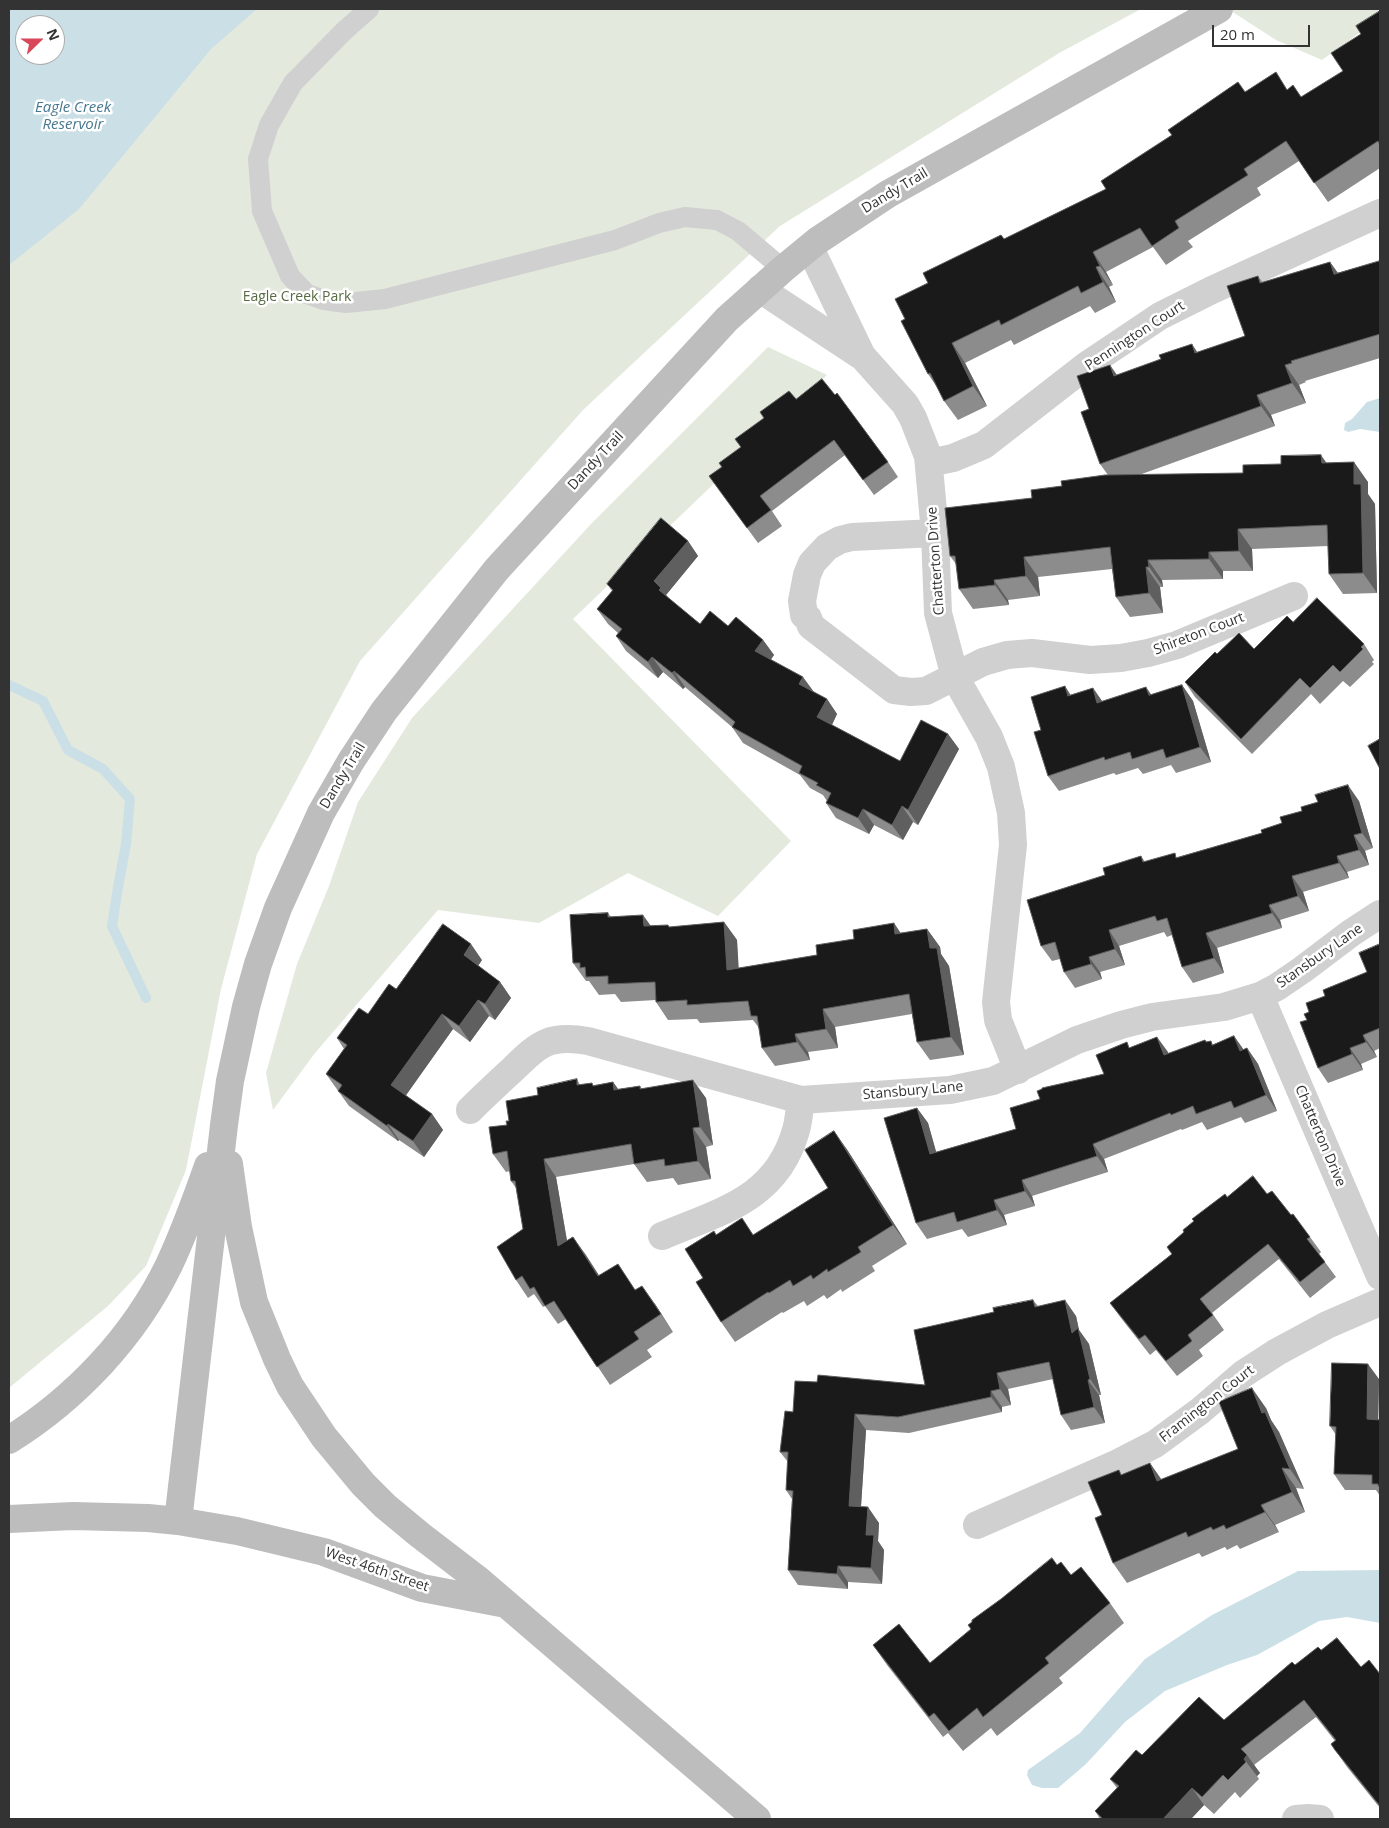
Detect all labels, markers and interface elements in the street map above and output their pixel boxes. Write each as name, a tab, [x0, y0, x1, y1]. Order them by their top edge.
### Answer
north arrow	[15, 15, 65, 65]
scale bar	[1214, 15, 1312, 47]
text: 20 m	[1220, 24, 1255, 44]
text: N	[42, 26, 64, 43]
water label: Eagle Creek Reservoir	[35, 99, 111, 134]
street label: Dandy Trail	[859, 165, 931, 217]
park label: Eagle Creek Park	[243, 289, 351, 305]
street label: Pennington Court	[1082, 298, 1188, 374]
street label: Dandy Trail	[565, 428, 627, 494]
street label: Chatterton Drive	[924, 506, 948, 616]
street label: Shireton Court	[1151, 609, 1247, 659]
street label: Dandy Trail	[317, 740, 369, 812]
street label: Stansbury Lane	[1274, 920, 1366, 992]
street label: Stansbury Lane	[862, 1078, 964, 1104]
street label: Chatterton Drive	[1291, 1083, 1349, 1189]
street label: Framington Court	[1156, 1362, 1258, 1446]
street label: West 46th Street	[323, 1544, 431, 1596]

